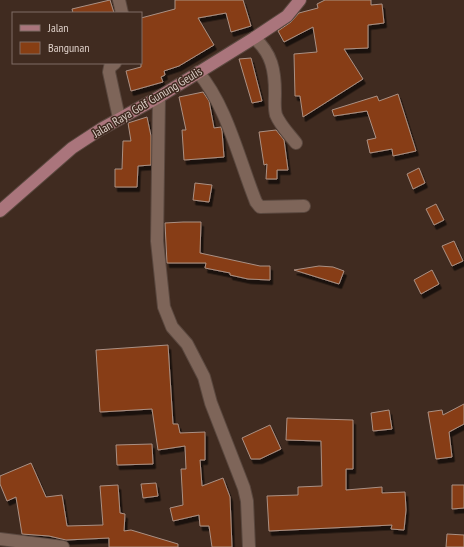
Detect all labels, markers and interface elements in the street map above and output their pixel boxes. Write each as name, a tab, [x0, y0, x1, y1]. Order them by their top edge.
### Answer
legend	[12, 12, 142, 64]
text: Jalan	[47, 20, 69, 35]
text: Bangunan	[48, 40, 89, 55]
street label: Jalan Raya Golf Gunung Geulis	[89, 63, 204, 141]

